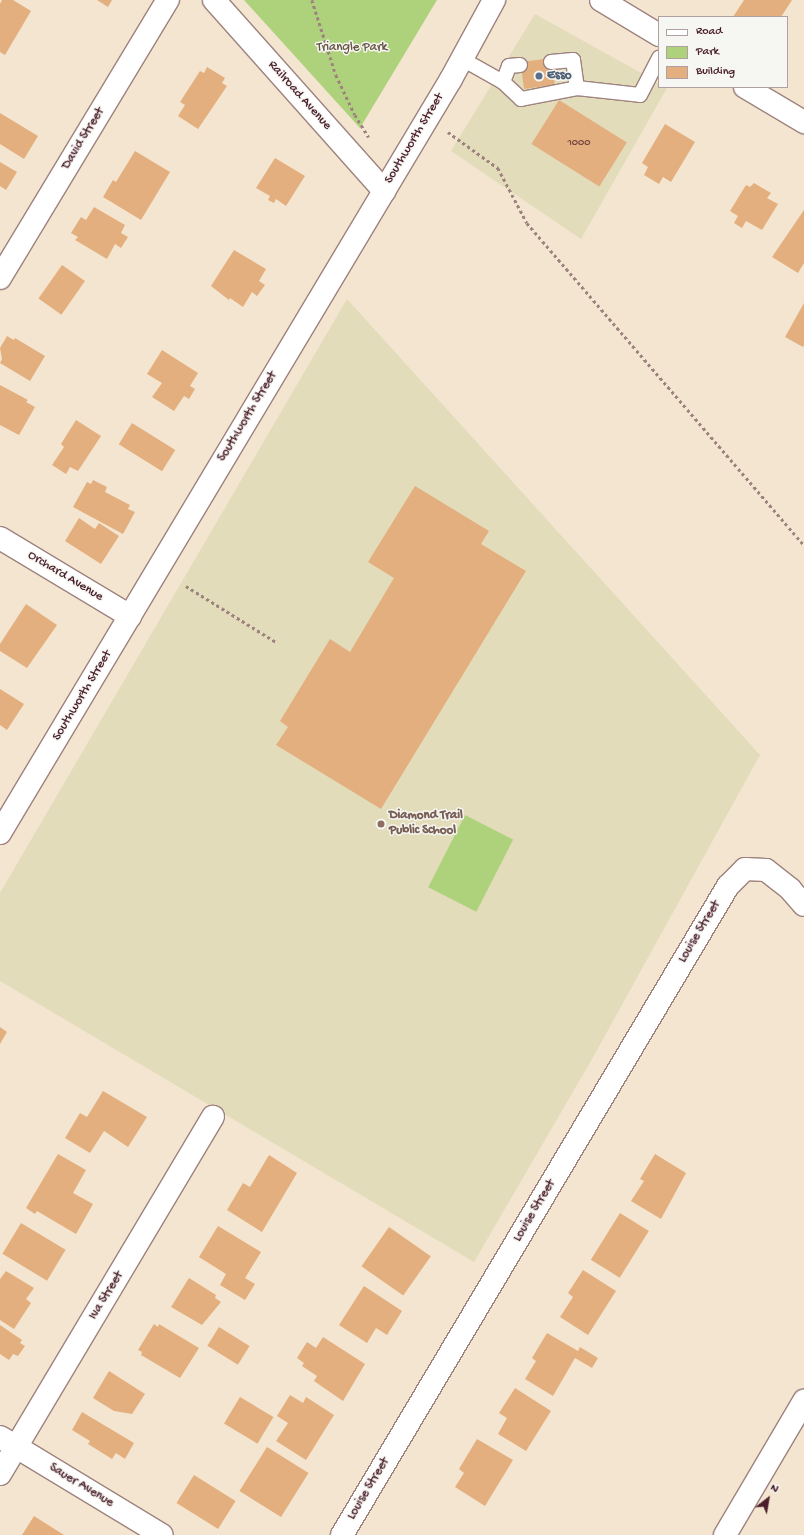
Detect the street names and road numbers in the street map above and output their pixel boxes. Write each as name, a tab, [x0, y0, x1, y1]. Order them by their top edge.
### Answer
street label: Railroad Avenue	[264, 58, 334, 134]
street label: Southworth Street	[382, 91, 448, 187]
street label: David Street	[59, 105, 109, 173]
street label: Southworth Street	[215, 369, 281, 465]
street label: Orchard Avenue	[24, 548, 106, 606]
street label: Southworth Street	[50, 648, 116, 744]
street label: Louise Street	[675, 898, 725, 966]
street label: Louise Street	[510, 1177, 560, 1245]
street label: Iva Street	[86, 1269, 128, 1323]
street label: Louise Street	[344, 1455, 394, 1523]
street label: Sauer Avenue	[46, 1461, 116, 1511]

